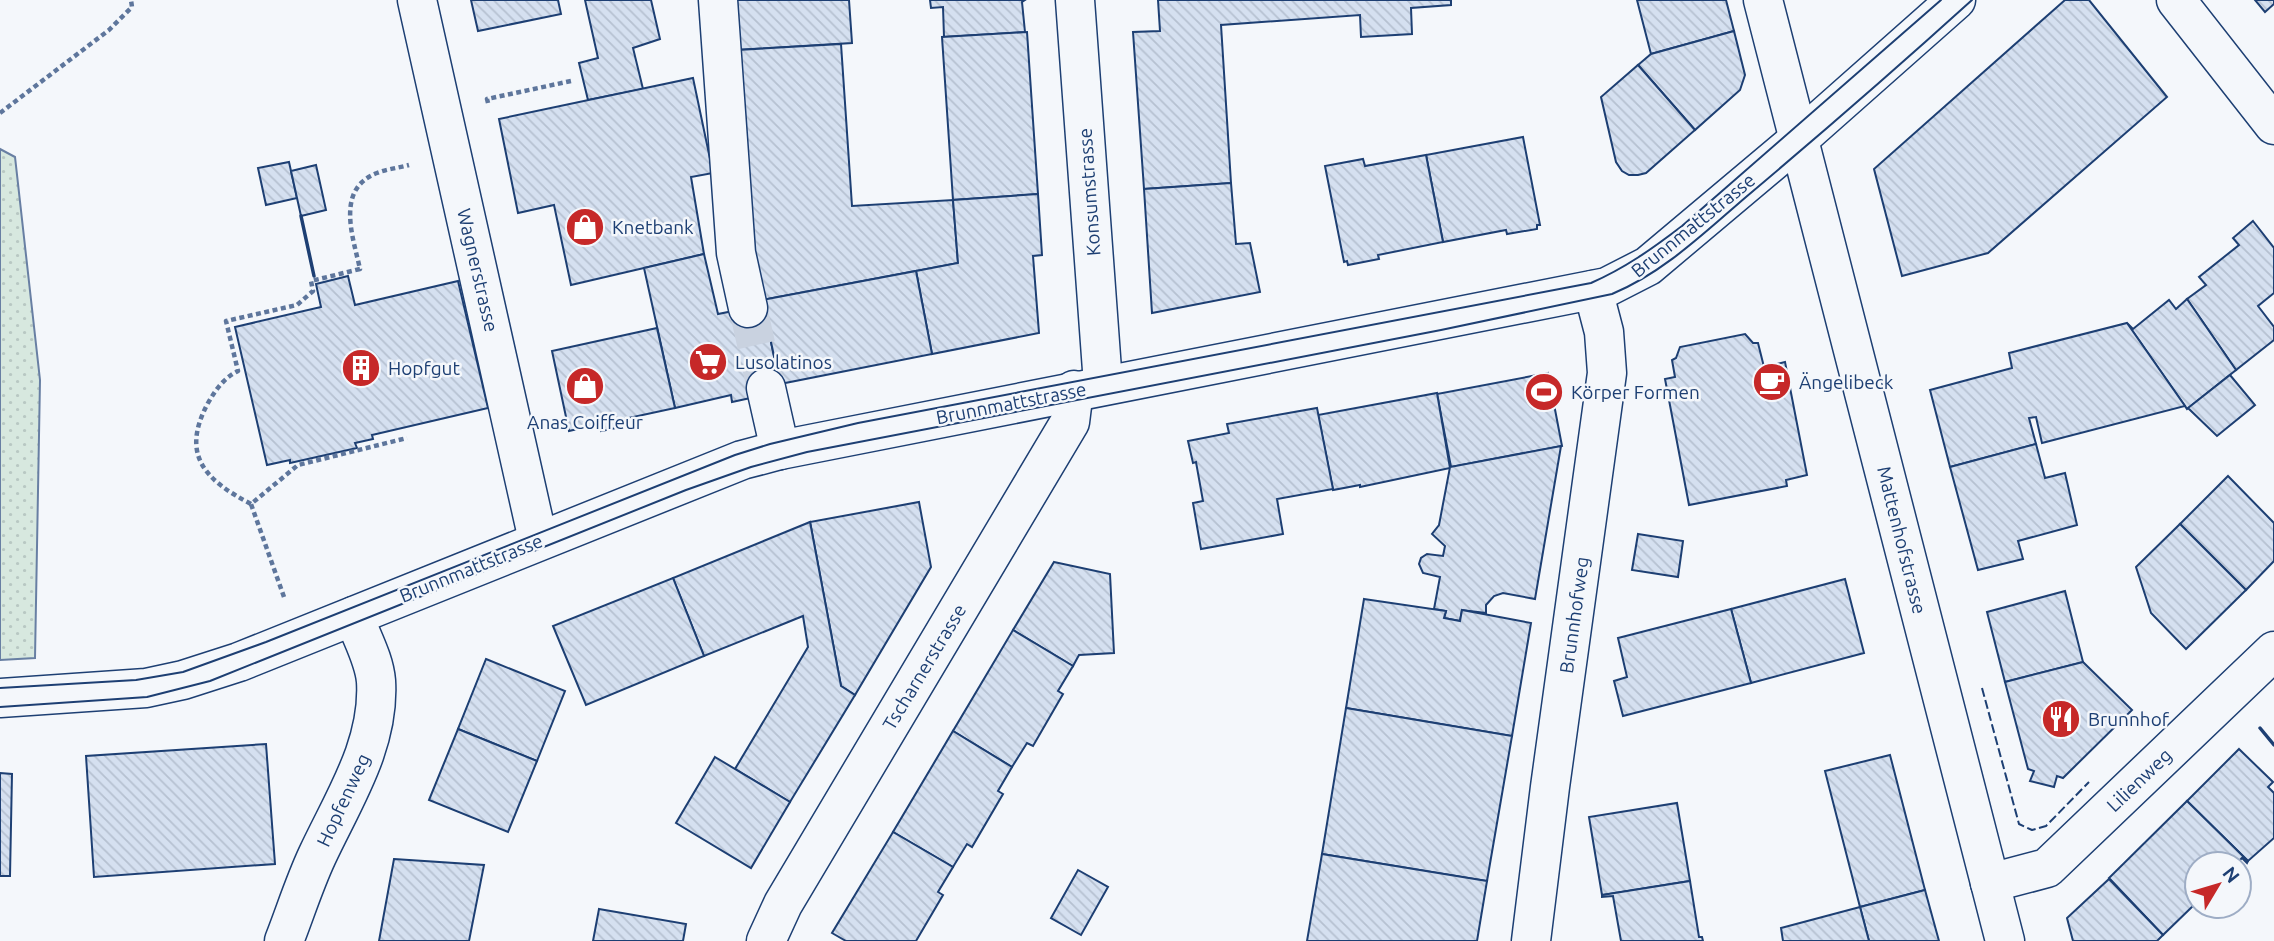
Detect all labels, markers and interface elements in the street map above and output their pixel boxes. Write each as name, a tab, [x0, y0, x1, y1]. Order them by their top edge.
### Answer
street label: Konsumstrasse	[1074, 127, 1104, 257]
street label: Brunnmattstrasse	[1627, 168, 1759, 282]
street label: Wagnerstrasse	[453, 206, 503, 334]
shop icon: Knetbank	[564, 206, 606, 248]
place label: Knetbank	[612, 216, 694, 238]
supermarket icon: Lusolatinos	[687, 341, 729, 383]
building icon: Hopfgut	[340, 347, 382, 389]
place label: Lusolatinos	[735, 351, 832, 373]
place label: Hopfgut	[388, 357, 460, 379]
cafe icon: Ängelibeck	[1751, 361, 1793, 403]
shop icon: Anas Coiffeur	[564, 365, 606, 407]
sports icon: Körper Formen	[1523, 371, 1565, 413]
place label: Ängelibeck	[1799, 371, 1894, 393]
street label: Brunnmattstrasse	[934, 378, 1088, 428]
place label: Körper Formen	[1571, 381, 1700, 403]
place label: Anas Coiffeur	[527, 411, 643, 433]
street label: Mattenhofstrasse	[1873, 464, 1931, 616]
street label: Brunnmattstrasse	[396, 529, 546, 607]
street label: Brunnhofweg	[1555, 555, 1593, 675]
street label: Tscharnerstrasse	[878, 600, 970, 734]
restaurant icon: Brunnhof	[2040, 698, 2082, 740]
place label: Brunnhof	[2088, 708, 2170, 730]
street label: Lilienweg	[2102, 744, 2176, 816]
street label: Hopfenweg	[312, 750, 374, 850]
north arrow	[2183, 850, 2253, 920]
text: N	[2218, 862, 2244, 887]

